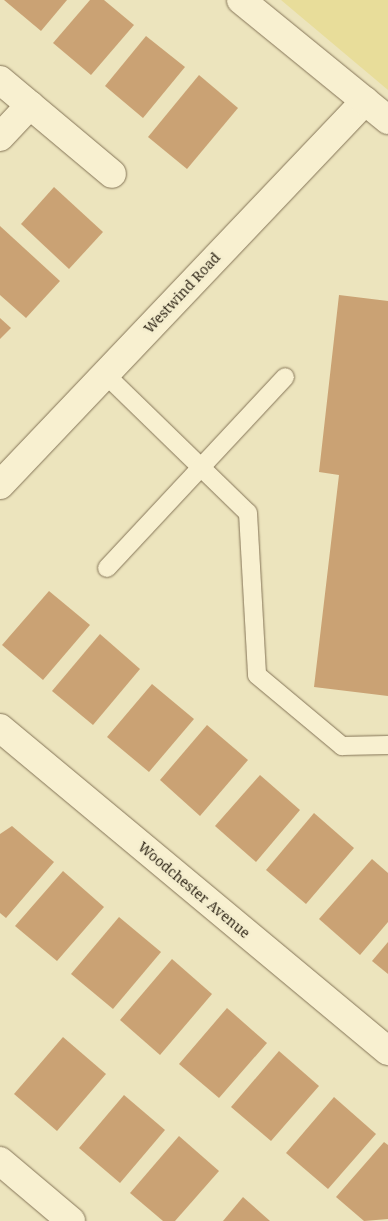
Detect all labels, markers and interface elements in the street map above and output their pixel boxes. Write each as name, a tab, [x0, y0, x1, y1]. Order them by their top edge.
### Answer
street label: Westwind Road	[140, 249, 224, 337]
street label: Woodchester Avenue	[135, 838, 253, 942]

